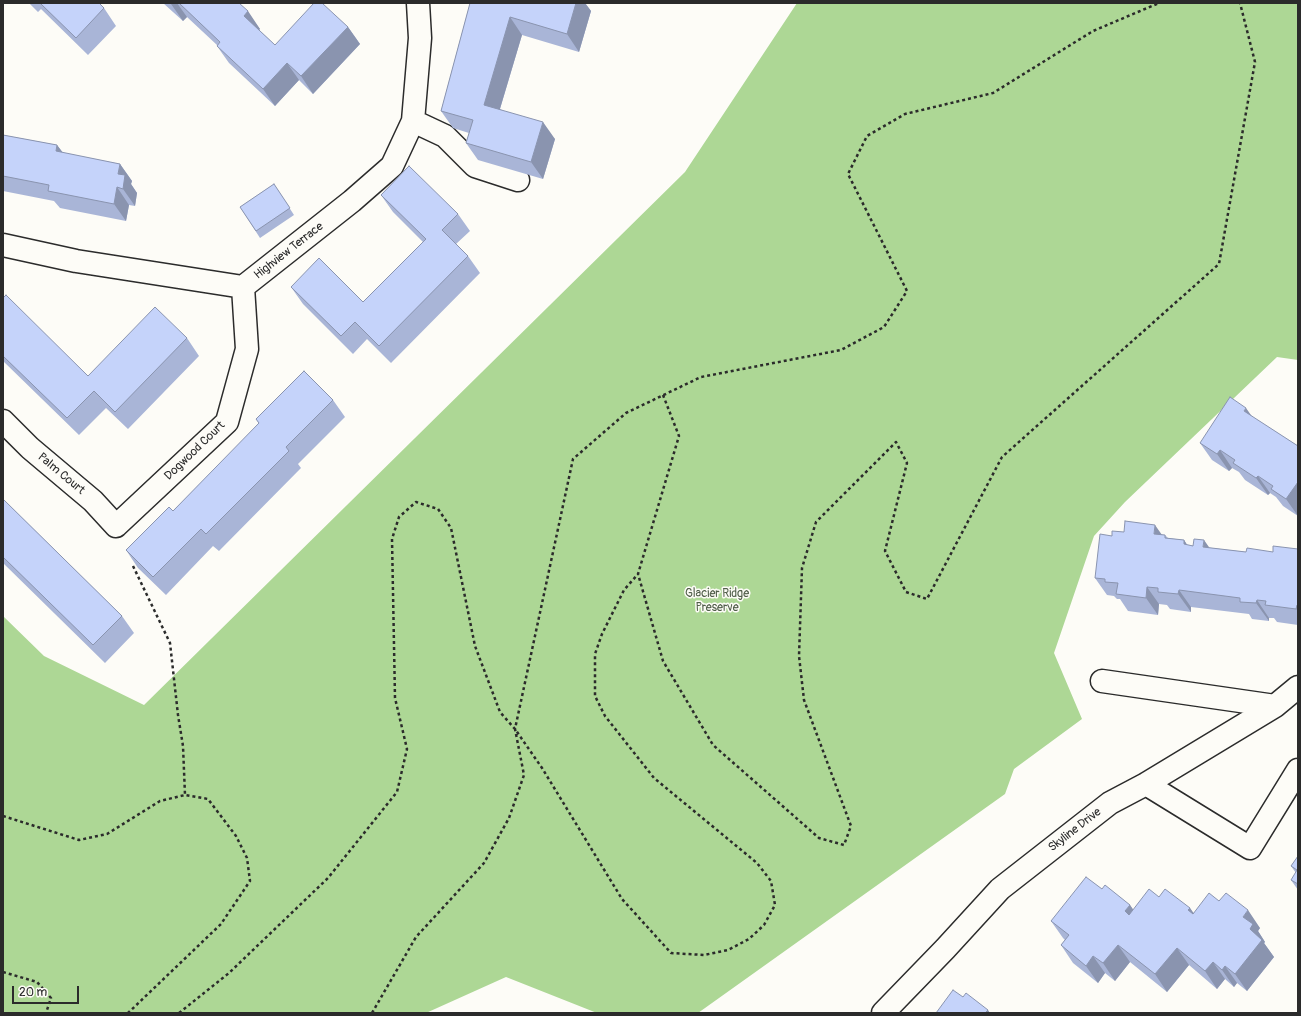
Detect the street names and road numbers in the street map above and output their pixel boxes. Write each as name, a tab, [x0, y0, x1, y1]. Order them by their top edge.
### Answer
street label: Highview Terrace	[252, 220, 326, 282]
street label: Dogwood Court	[162, 419, 228, 483]
street label: Palm Court	[35, 450, 87, 498]
street label: Skyline Drive	[1046, 805, 1104, 855]

